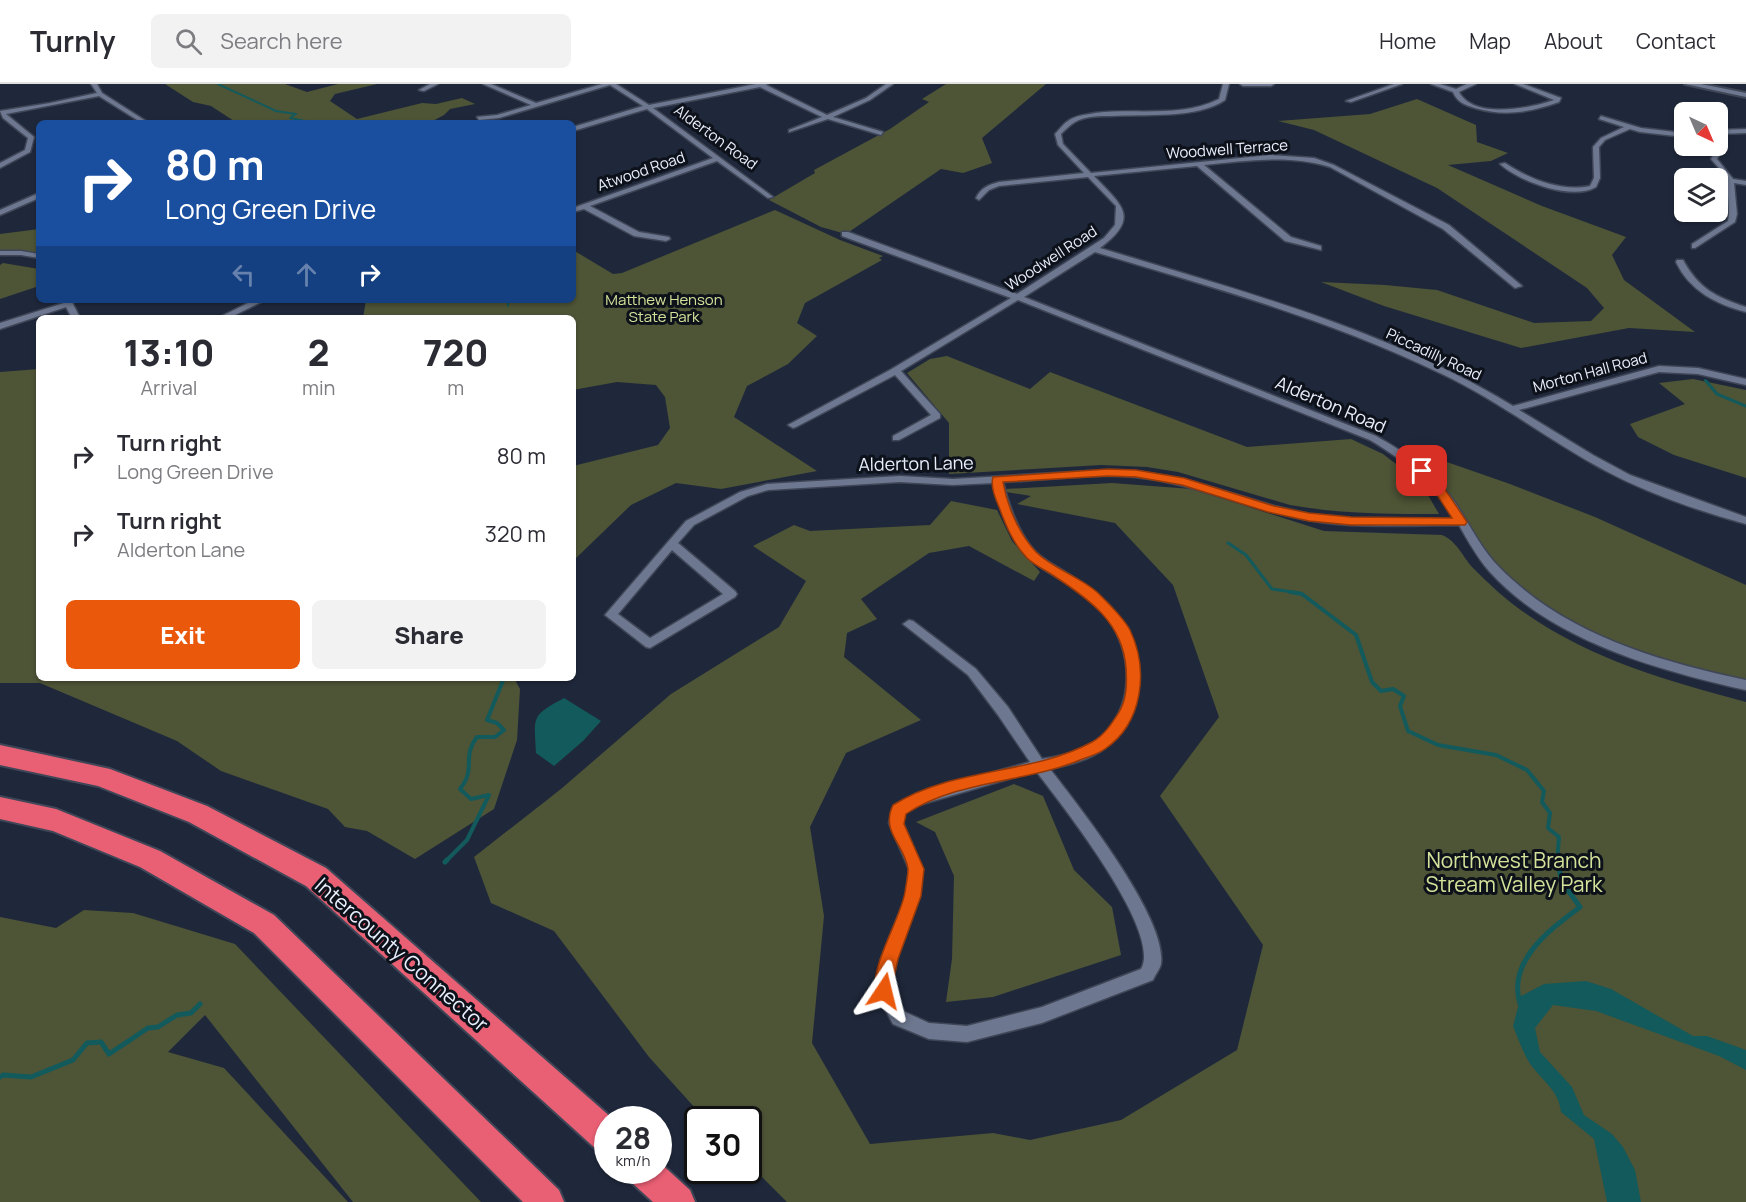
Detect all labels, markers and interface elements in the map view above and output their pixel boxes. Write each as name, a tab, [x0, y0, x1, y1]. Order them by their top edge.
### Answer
search box	[151, 14, 571, 68]
text: Turnly	[30, 22, 115, 60]
icon: search	[172, 25, 205, 58]
text: Search here	[220, 26, 343, 56]
text: Home	[1379, 27, 1436, 55]
text: Map	[1469, 27, 1511, 55]
text: About	[1544, 27, 1603, 55]
text: Contact	[1636, 27, 1716, 55]
street label: Alderton Road	[670, 100, 762, 174]
north arrow	[1674, 102, 1728, 156]
map controls	[1674, 102, 1728, 222]
street label: Woodwell Terrace	[1165, 134, 1289, 164]
text: 80 m	[165, 135, 265, 193]
icon: right	[66, 144, 144, 222]
street label: Atwood Road	[594, 146, 688, 196]
button: layers	[1674, 168, 1728, 222]
text: Long Green Drive	[165, 190, 376, 227]
street label: Woodwell Road	[1001, 221, 1101, 295]
icon: left	[227, 258, 260, 291]
icon: ahead	[290, 258, 323, 291]
icon: right	[353, 258, 386, 291]
park label: Matthew Henson State Park	[605, 289, 723, 327]
street label: Piccadilly Road	[1383, 323, 1485, 385]
text: 13:10	[123, 328, 215, 377]
text: 2	[308, 328, 330, 377]
text: 720	[423, 328, 489, 377]
street label: Morton Hall Road	[1531, 347, 1649, 397]
street label: Alderton Road	[1272, 370, 1390, 438]
text: Arrival	[140, 374, 198, 401]
text: min	[302, 374, 335, 401]
text: m	[447, 374, 464, 401]
text: Turn right	[117, 428, 222, 458]
icon: right	[66, 440, 99, 473]
text: 80 m	[497, 441, 546, 471]
pin	[1396, 445, 1447, 496]
street label: Alderton Lane	[858, 450, 974, 476]
icon: arrive	[1405, 454, 1438, 487]
text: Long Green Drive	[117, 458, 274, 485]
text: Turn right	[117, 506, 222, 536]
icon: right	[66, 518, 99, 551]
text: 320 m	[485, 519, 546, 549]
text: Alderton Lane	[117, 536, 245, 563]
button: Exit	[66, 600, 300, 669]
button: Share	[312, 600, 546, 669]
park label: Northwest Branch Stream Valley Park	[1426, 846, 1603, 898]
street label: Intercounty Connector	[309, 871, 495, 1037]
position arrow	[852, 959, 916, 1023]
speed limit sign: 30	[684, 1106, 762, 1184]
text: 28	[615, 1117, 651, 1158]
text: km/h	[616, 1150, 650, 1171]

